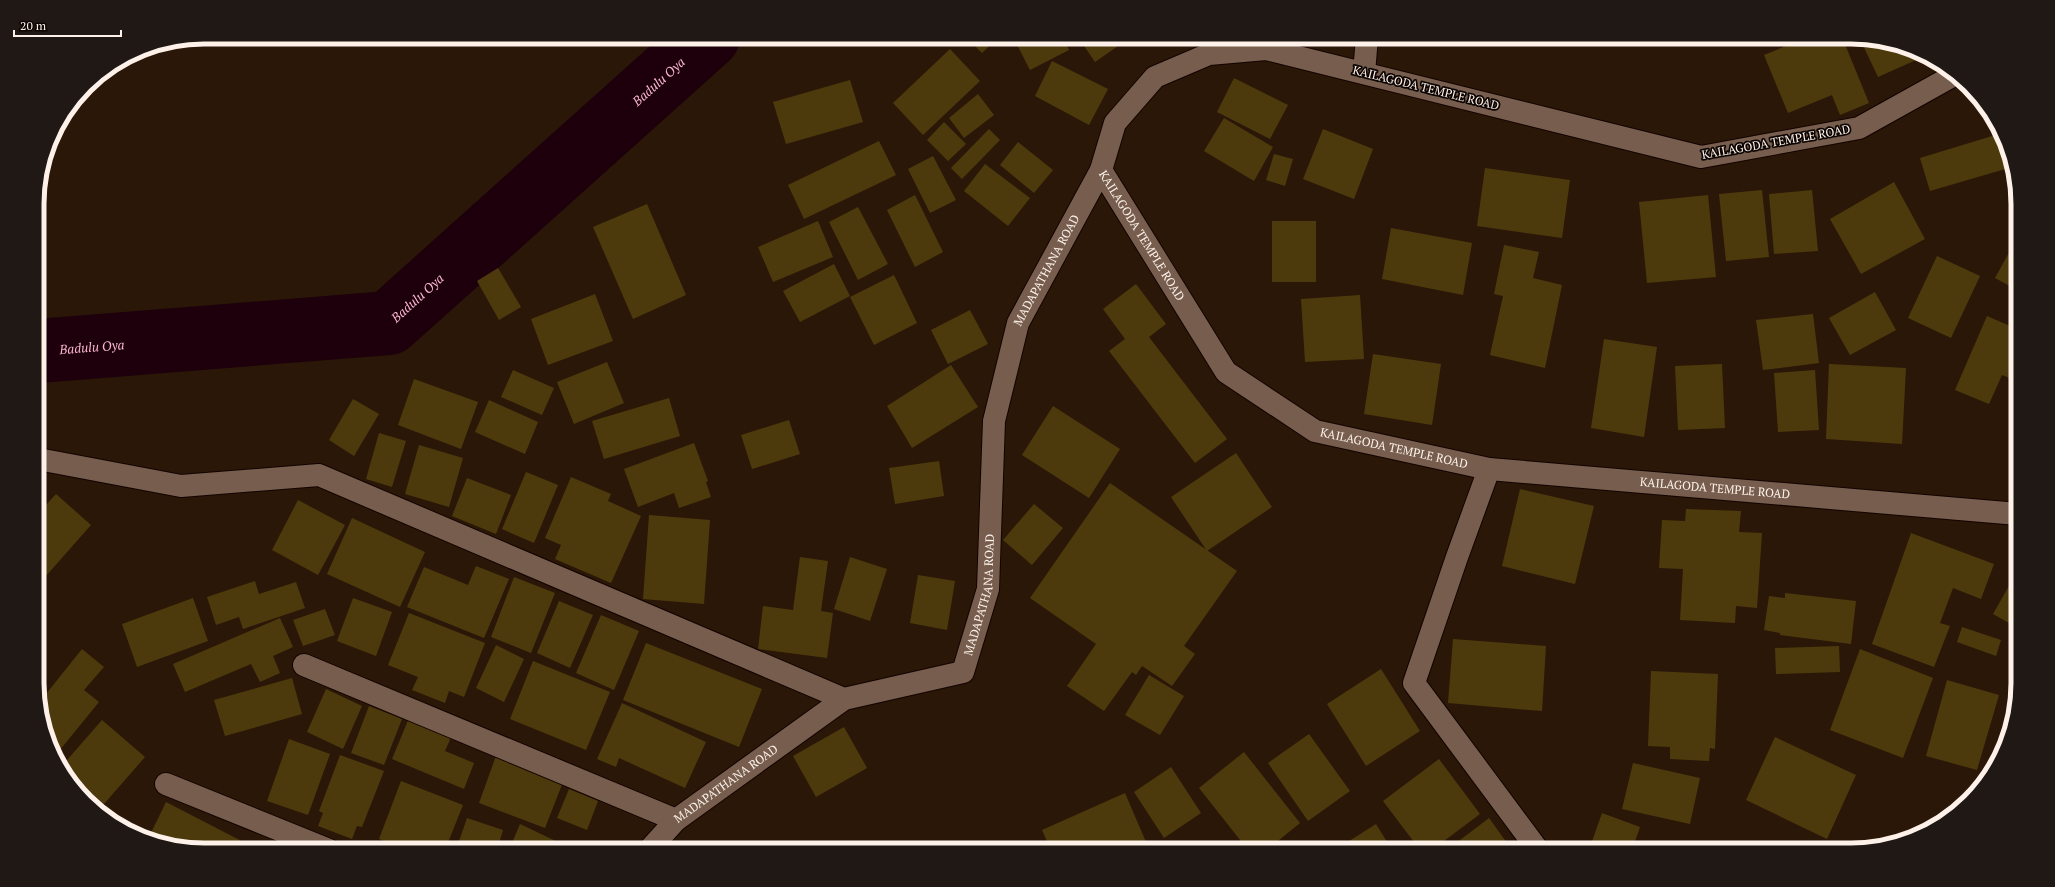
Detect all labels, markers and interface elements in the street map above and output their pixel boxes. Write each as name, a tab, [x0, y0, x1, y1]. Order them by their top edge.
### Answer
scale bar	[14, 12, 121, 38]
text: 20 m	[20, 18, 47, 33]
water label: Badulu Oya	[627, 53, 689, 111]
street label: KAILAGODA TEMPLE ROAD	[1351, 62, 1501, 113]
street label: KAILAGODA TEMPLE ROAD	[1700, 121, 1851, 162]
street label: KAILAGODA TEMPLE ROAD	[1096, 167, 1188, 303]
street label: MADAPATHANA ROAD	[1010, 212, 1082, 328]
water label: Badulu Oya	[386, 269, 447, 327]
water label: Badulu Oya	[58, 335, 125, 358]
street label: KAILAGODA TEMPLE ROAD	[1319, 424, 1469, 471]
street label: KAILAGODA TEMPLE ROAD	[1639, 474, 1791, 502]
street label: MADAPATHANA ROAD	[960, 534, 997, 657]
street label: MADAPATHANA ROAD	[671, 741, 781, 826]

